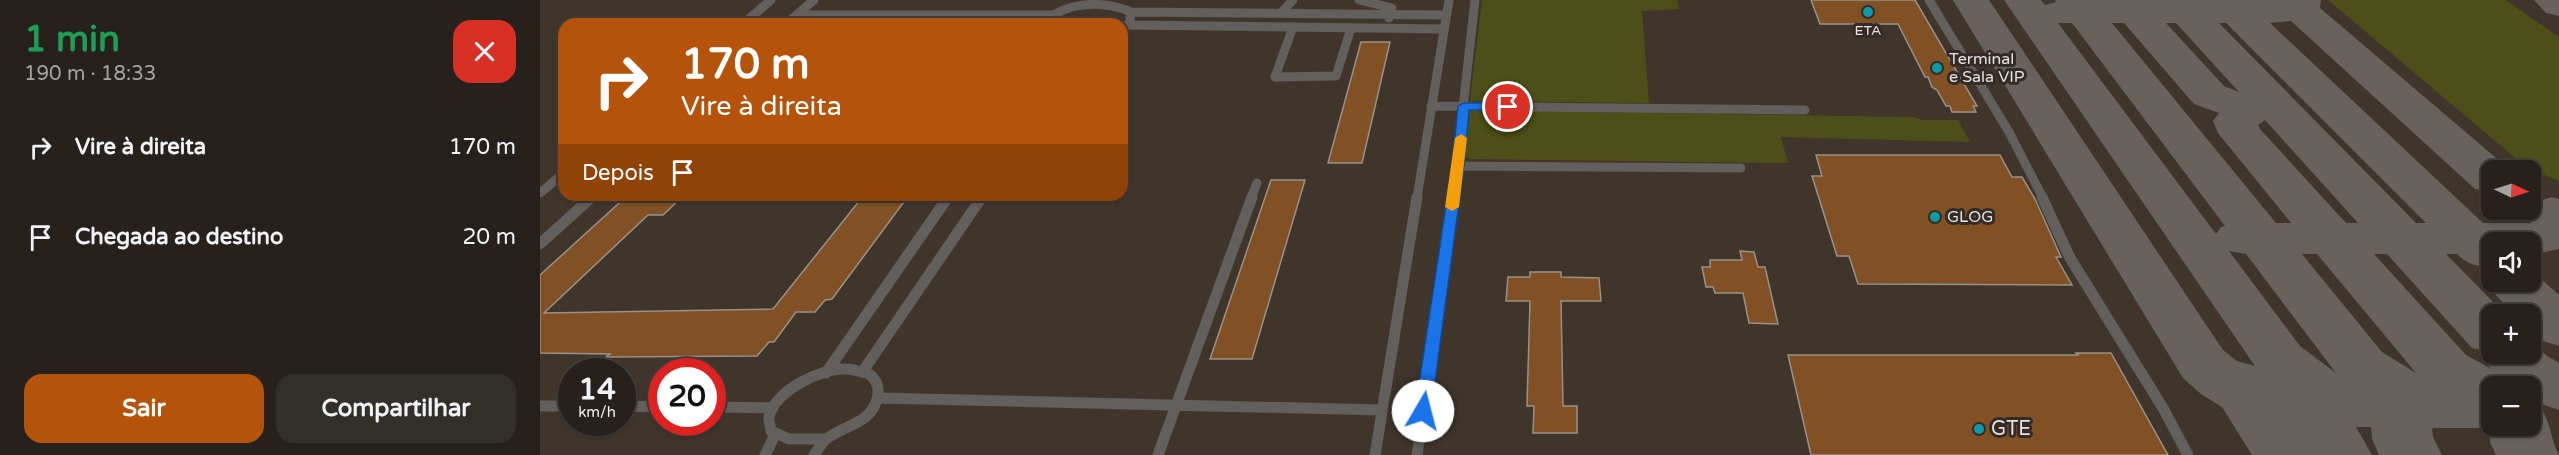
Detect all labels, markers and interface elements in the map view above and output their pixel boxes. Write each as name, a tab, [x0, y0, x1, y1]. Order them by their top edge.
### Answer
marker: ETA	[1861, 5, 1875, 19]
text: 1 min	[24, 18, 120, 61]
button: close	[453, 20, 516, 83]
place label: ETA	[1854, 22, 1882, 39]
text: 170 m	[681, 39, 810, 90]
icon: right	[582, 42, 660, 120]
place label: Terminal e Sala VIP	[1949, 49, 2025, 87]
marker: Terminal e Sala VIP	[1930, 61, 1944, 75]
text: 190 m · 18:33	[24, 62, 156, 86]
pin	[1482, 81, 1533, 132]
text: Vire à direita	[681, 90, 842, 123]
icon: arrive	[1491, 90, 1524, 123]
icon: right	[24, 131, 57, 164]
text: Vire à direita	[75, 134, 206, 160]
text: 170 m	[449, 134, 516, 160]
icon: arrive	[666, 156, 699, 189]
text: Depois	[582, 160, 654, 186]
north arrow	[2481, 160, 2541, 220]
map controls	[2481, 160, 2541, 436]
place label: GLOG	[1947, 207, 1993, 227]
marker: GLOG	[1928, 210, 1942, 224]
icon: arrive	[24, 221, 57, 254]
text: Chegada ao destino	[75, 224, 283, 250]
text: 20 m	[462, 224, 516, 250]
button: sound	[2481, 232, 2541, 292]
button: +	[2481, 304, 2541, 364]
speed limit sign: 20	[648, 358, 726, 436]
text: 14	[578, 371, 616, 408]
button: Sair	[24, 374, 264, 443]
button: Compartilhar	[276, 374, 516, 443]
button: −	[2481, 376, 2541, 436]
position arrow	[1391, 379, 1455, 443]
text: km/h	[578, 403, 616, 421]
place label: GTE	[1991, 417, 2031, 441]
marker: GTE	[1972, 422, 1986, 436]

